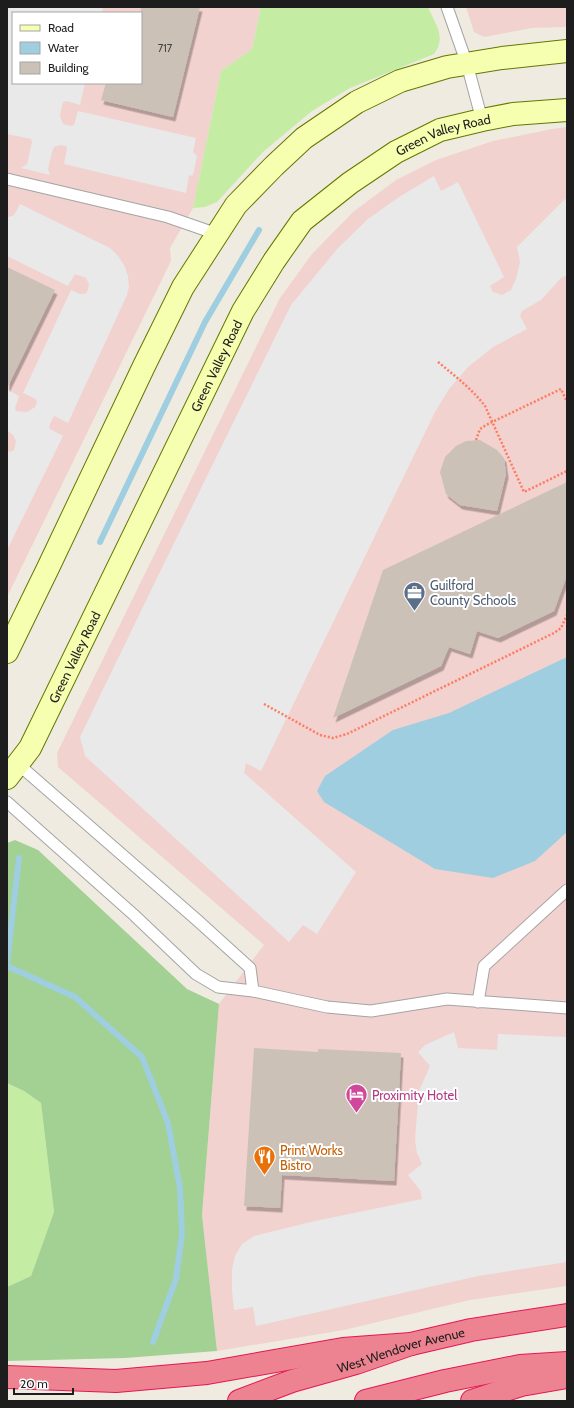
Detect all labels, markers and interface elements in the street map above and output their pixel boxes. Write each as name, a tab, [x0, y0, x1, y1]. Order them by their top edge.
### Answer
legend	[12, 12, 142, 84]
text: Road	[48, 20, 74, 35]
text: Water	[48, 40, 79, 55]
house number: 717	[158, 41, 173, 55]
text: Building	[48, 60, 90, 75]
street label: Green Valley Road	[393, 111, 492, 159]
street label: Green Valley Road	[187, 317, 245, 414]
place label: Guilford County Schools	[430, 577, 517, 608]
office icon: Guilford County Schools	[401, 579, 427, 612]
street label: Green Valley Road	[45, 608, 103, 706]
hotel icon: Proximity Hotel	[343, 1082, 369, 1115]
place label: Proximity Hotel	[372, 1087, 457, 1103]
place label: Print Works Bistro	[280, 1142, 344, 1173]
restaurant icon: Print Works Bistro	[251, 1144, 277, 1177]
street label: West Wendover Avenue	[335, 1324, 467, 1376]
scale bar	[14, 1370, 73, 1396]
text: 20 m	[20, 1376, 48, 1391]

